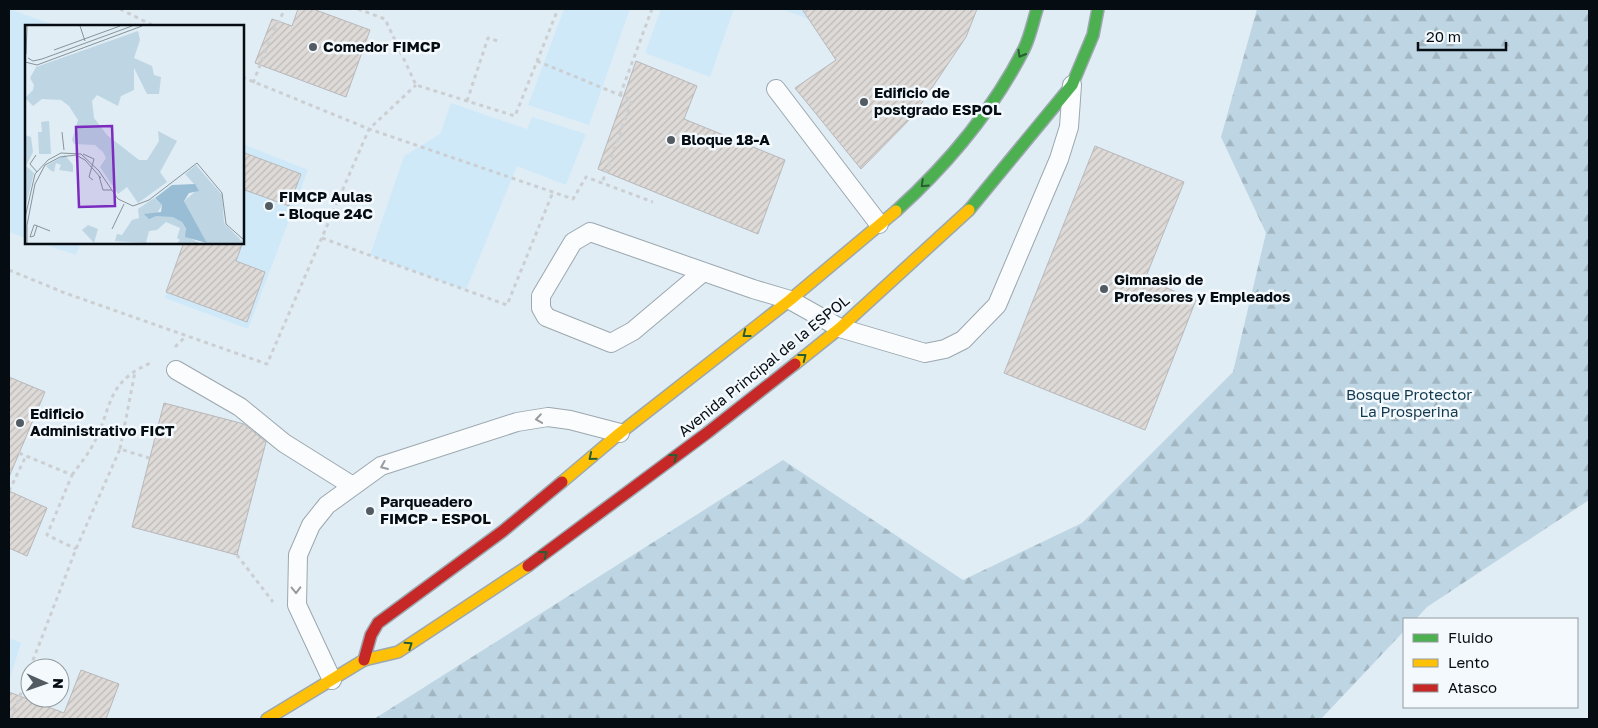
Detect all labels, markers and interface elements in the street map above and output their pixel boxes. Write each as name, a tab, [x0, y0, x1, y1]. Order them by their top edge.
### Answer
scale bar	[1418, 20, 1506, 52]
inset map	[25, 25, 244, 244]
text: 20 m	[1426, 27, 1461, 45]
place label: Comedor FIMCP	[323, 37, 441, 55]
marker: Comedor FIMCP	[307, 41, 319, 53]
one-way arrow	[1017, 49, 1027, 58]
place label: Edificio de postgrado ESPOL	[874, 83, 1002, 118]
marker: Edificio de postgrado ESPOL	[858, 96, 870, 108]
place label: Bloque 18-A	[681, 130, 770, 148]
marker: Bloque 18-A	[665, 134, 677, 146]
one-way arrow	[921, 178, 930, 187]
place label: FIMCP Aulas - Bloque 24C	[279, 187, 373, 222]
marker: FIMCP Aulas - Bloque 24C	[263, 200, 275, 212]
place label: Gimnasio de Profesores y Empleados	[1114, 270, 1290, 305]
marker: Gimnasio de Profesores y Empleados	[1098, 283, 1110, 295]
street label: Avenida Principal de la ESPOL	[674, 290, 853, 440]
one-way arrow	[743, 328, 752, 337]
one-way arrow	[797, 355, 806, 363]
park label: Bosque Protector La Prosperina	[1346, 385, 1472, 420]
place label: Edificio Administrativo FICT	[30, 404, 175, 439]
one-way arrow	[534, 413, 542, 424]
marker: Edificio Administrativo FICT	[14, 417, 26, 429]
one-way arrow	[589, 451, 598, 459]
one-way arrow	[668, 454, 678, 463]
one-way arrow	[380, 460, 389, 470]
place label: Parqueadero FIMCP - ESPOL	[380, 492, 491, 527]
marker: Parqueadero FIMCP - ESPOL	[364, 505, 376, 517]
one-way arrow	[538, 551, 548, 560]
one-way arrow	[291, 586, 301, 594]
legend	[1403, 618, 1578, 708]
text: Fluido	[1448, 628, 1493, 646]
one-way arrow	[404, 641, 413, 651]
text: Lento	[1448, 653, 1489, 671]
north arrow	[20, 658, 70, 708]
text: N	[50, 678, 67, 689]
text: Atasco	[1448, 678, 1497, 696]

